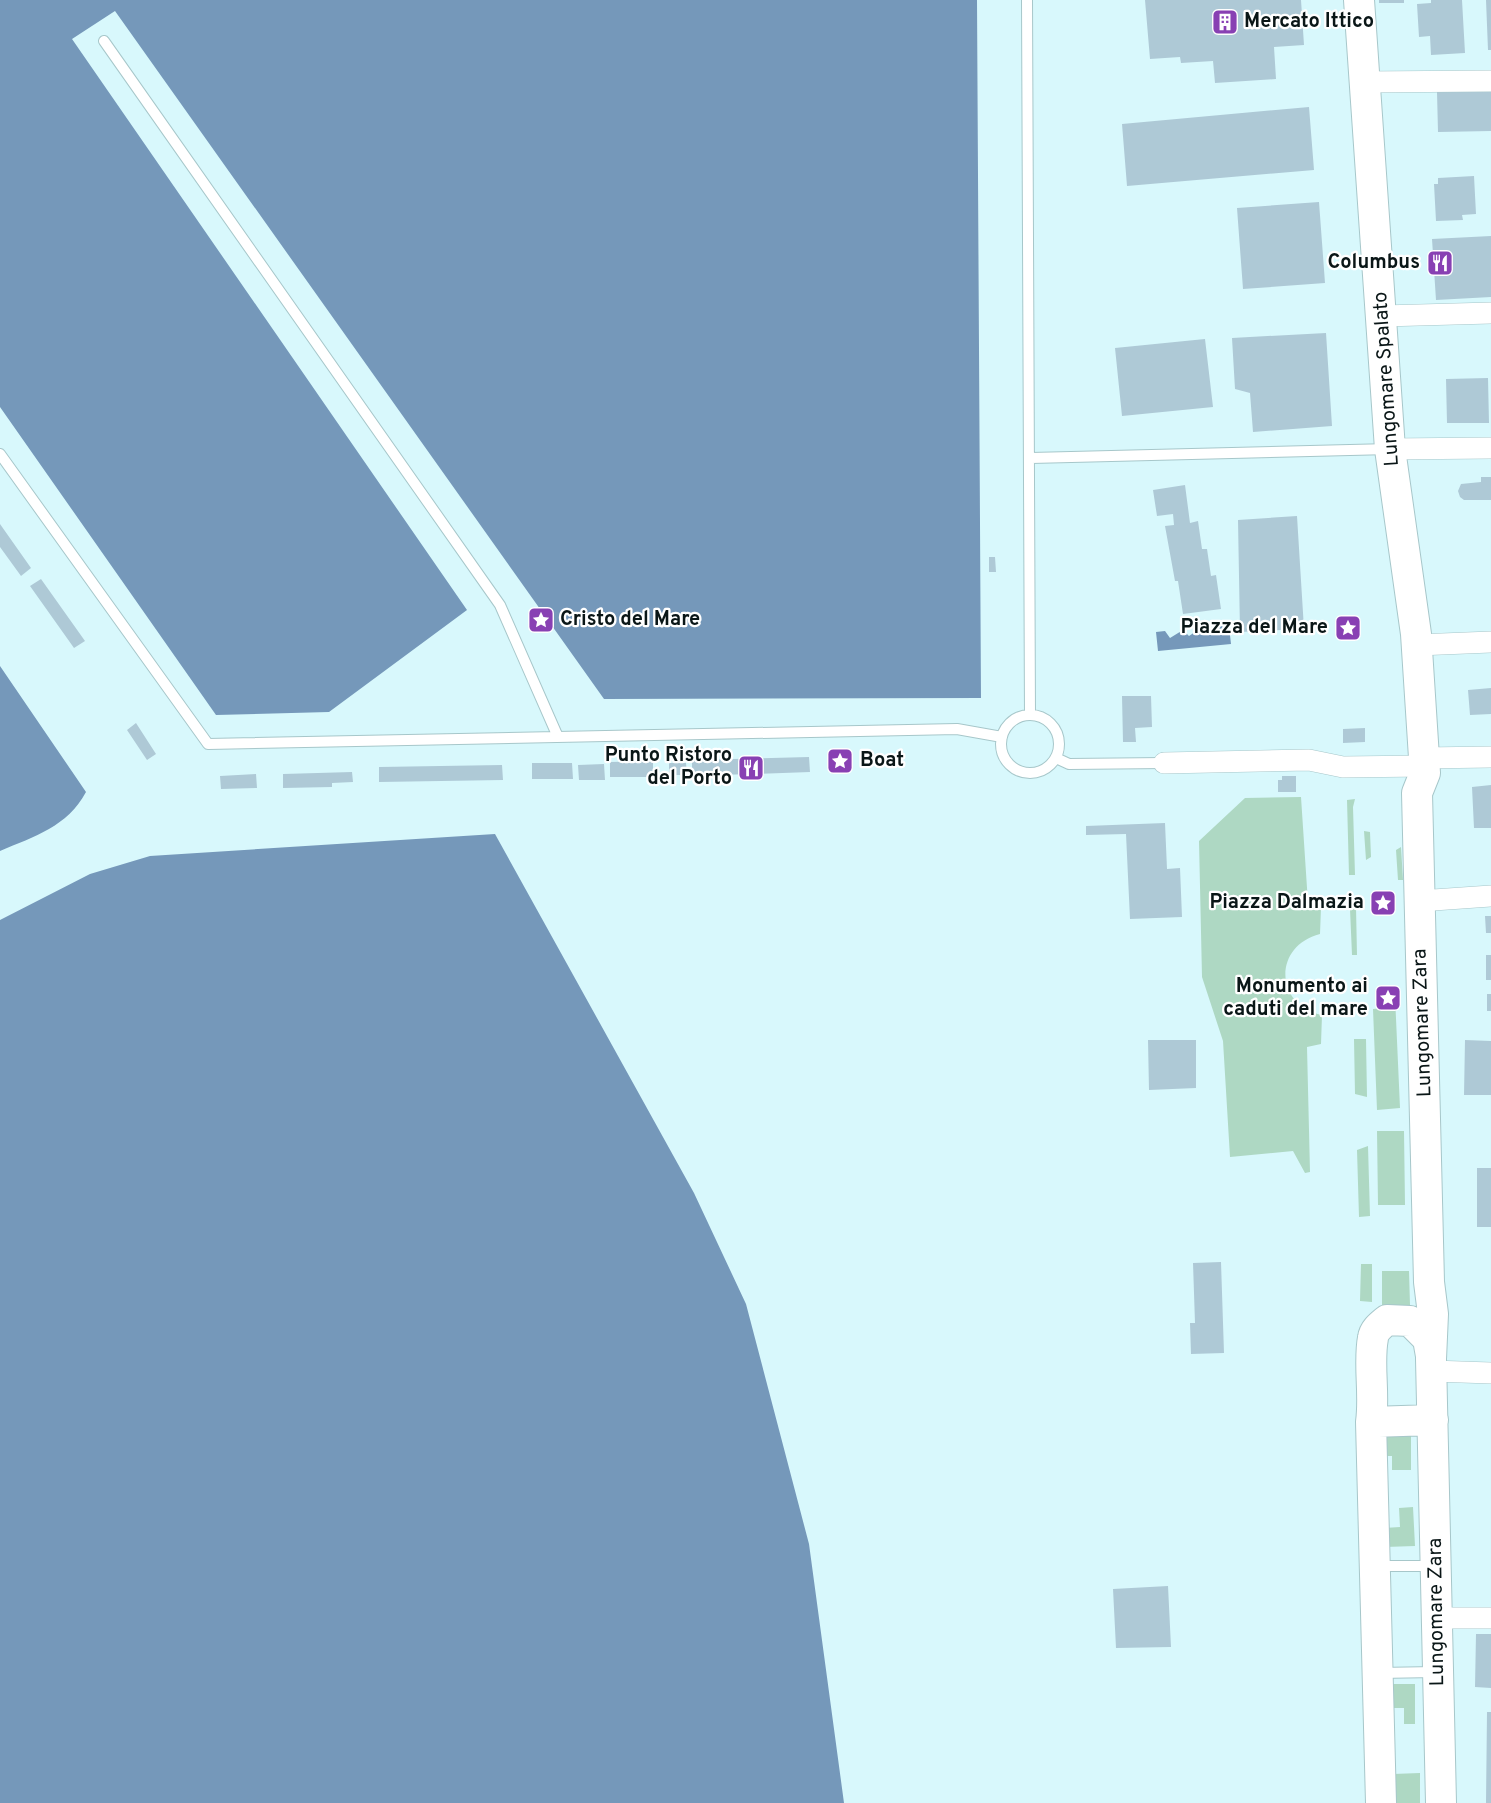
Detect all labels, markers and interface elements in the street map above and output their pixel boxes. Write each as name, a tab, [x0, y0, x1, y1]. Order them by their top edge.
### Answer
building icon: Mercato Ittico	[1210, 7, 1240, 37]
place label: Mercato Ittico	[1244, 9, 1374, 35]
restaurant icon: Columbus	[1425, 248, 1455, 278]
place label: Columbus	[1328, 250, 1420, 276]
street label: Lungomare Spalato	[1368, 291, 1406, 467]
place icon: Cristo del Mare	[526, 605, 556, 635]
place label: Cristo del Mare	[560, 607, 700, 633]
place icon: Piazza del Mare	[1333, 613, 1363, 643]
place label: Piazza del Mare	[1181, 615, 1328, 641]
place label: Punto Ristoro del Porto	[605, 743, 732, 792]
place icon: Boat	[825, 746, 855, 776]
place label: Boat	[860, 748, 904, 774]
restaurant icon: Punto Ristoro del Porto	[736, 753, 766, 783]
place icon: Piazza Dalmazia	[1368, 888, 1398, 918]
place label: Piazza Dalmazia	[1209, 890, 1364, 916]
street label: Lungomare Zara	[1407, 948, 1439, 1098]
place label: Monumento ai caduti del mare	[1223, 974, 1368, 1023]
place icon: Monumento ai caduti del mare	[1373, 983, 1403, 1013]
street label: Lungomare Zara	[1423, 1537, 1451, 1687]

